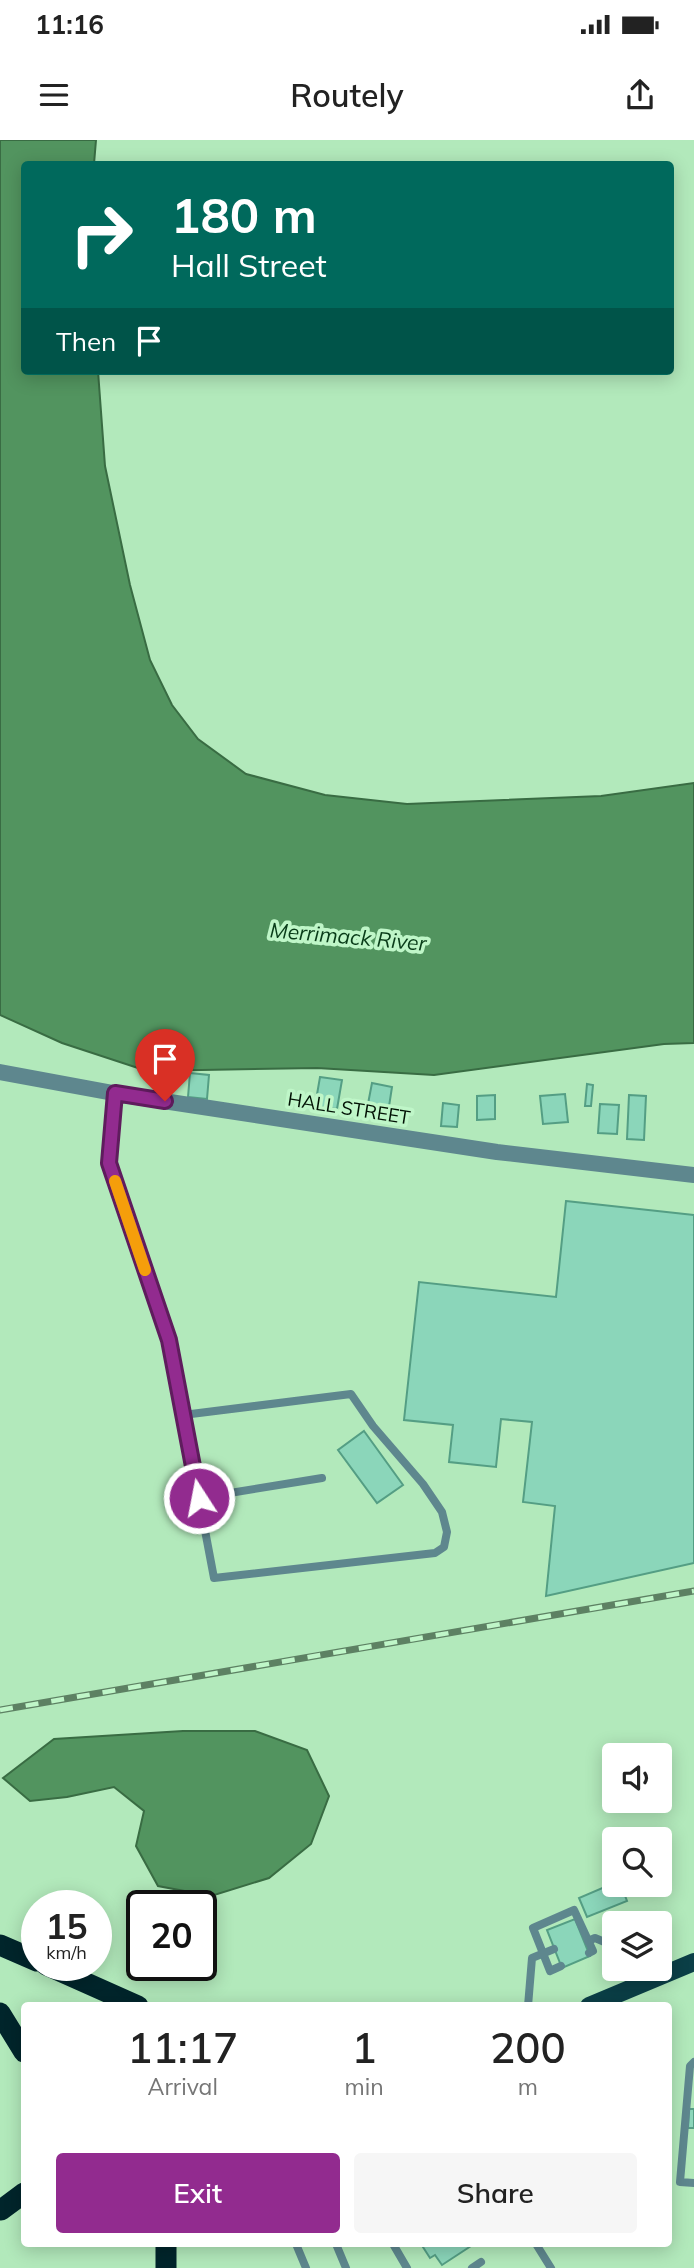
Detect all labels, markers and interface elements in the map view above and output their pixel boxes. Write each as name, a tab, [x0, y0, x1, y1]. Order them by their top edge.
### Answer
text: 11:16	[35, 8, 104, 41]
text: Routely	[290, 75, 404, 115]
icon: menu	[35, 76, 73, 114]
icon: share	[621, 76, 659, 114]
text: 180 m	[171, 184, 317, 245]
icon: right	[56, 189, 147, 280]
text: Hall Street	[171, 245, 327, 285]
icon: arrive	[130, 322, 168, 360]
text: Then	[56, 325, 116, 358]
water label: Merrimack River	[269, 916, 429, 956]
pin	[135, 1029, 195, 1101]
icon: arrive	[146, 1040, 184, 1078]
street label: HALL STREET	[286, 1086, 413, 1130]
position arrow	[162, 1461, 236, 1535]
map controls	[602, 1743, 672, 1981]
button: sound	[602, 1743, 672, 1813]
button: search	[602, 1827, 672, 1897]
speed limit sign: 20	[126, 1890, 217, 1981]
text: 15	[45, 1904, 88, 1948]
button: layers	[602, 1911, 672, 1981]
text: km/h	[46, 1941, 87, 1964]
text: 11:17	[127, 2021, 238, 2074]
text: 1	[351, 2021, 377, 2074]
text: 200	[490, 2021, 566, 2074]
text: Arrival	[148, 2072, 218, 2101]
text: min	[344, 2072, 384, 2101]
text: m	[518, 2072, 538, 2101]
button: Exit	[56, 2153, 340, 2233]
button: Share	[354, 2153, 637, 2233]

